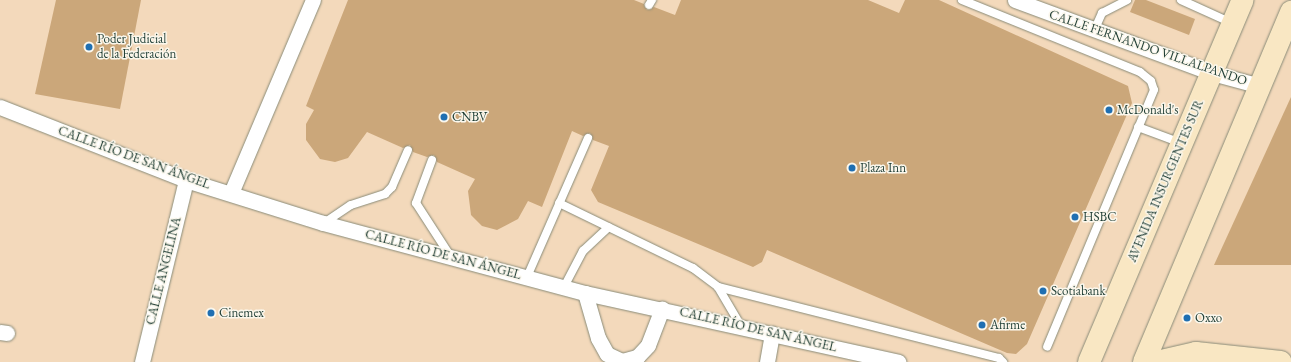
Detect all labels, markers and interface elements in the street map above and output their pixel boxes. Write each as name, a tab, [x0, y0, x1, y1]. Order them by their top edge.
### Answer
street label: CALLE FERNANDO VILLALPANDO	[1047, 7, 1249, 89]
place label: Poder Judicial de la Federación	[97, 32, 176, 63]
marker: Poder Judicial de la Federación	[84, 42, 94, 52]
street label: AVENIDA INSURGENTES SUR	[1125, 97, 1207, 265]
place label: McDonald's	[1117, 102, 1179, 118]
marker: McDonald's	[1104, 105, 1114, 115]
place label: CNBV	[452, 109, 488, 125]
marker: CNBV	[439, 112, 449, 122]
street label: CALLE RÍO DE SAN ÁNGEL	[56, 123, 212, 193]
place label: Plaza Inn	[860, 160, 906, 176]
marker: Plaza Inn	[847, 163, 857, 173]
place label: HSBC	[1083, 209, 1116, 225]
marker: HSBC	[1070, 212, 1080, 222]
street label: CALLE ANGELINA	[143, 215, 185, 327]
street label: CALLE RÍO DE SAN ÁNGEL	[363, 227, 523, 283]
place label: Scotiabank	[1051, 283, 1106, 299]
marker: Scotiabank	[1038, 286, 1048, 296]
street label: CALLE RÍO DE SAN ÁNGEL	[678, 304, 838, 356]
place label: Cinemex	[219, 305, 264, 321]
marker: Cinemex	[206, 308, 216, 318]
place label: Oxxo	[1195, 310, 1222, 326]
marker: Oxxo	[1182, 313, 1192, 323]
place label: Afirme	[990, 317, 1025, 333]
marker: Afirme	[977, 320, 987, 330]

